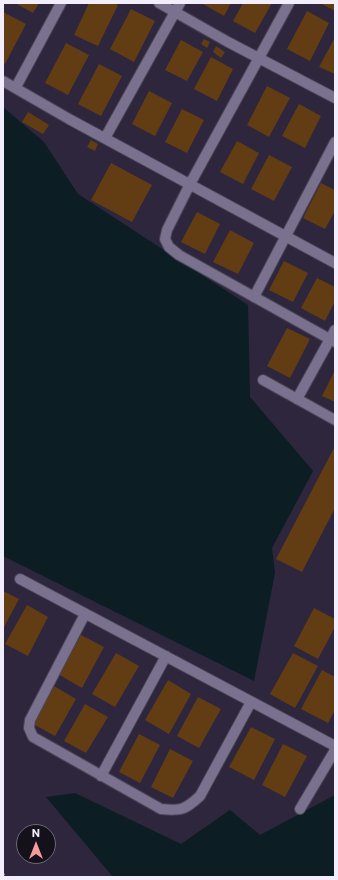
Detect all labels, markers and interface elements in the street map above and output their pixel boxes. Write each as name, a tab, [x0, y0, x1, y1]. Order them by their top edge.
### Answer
north arrow	[16, 824, 56, 864]
text: N	[32, 826, 40, 839]

